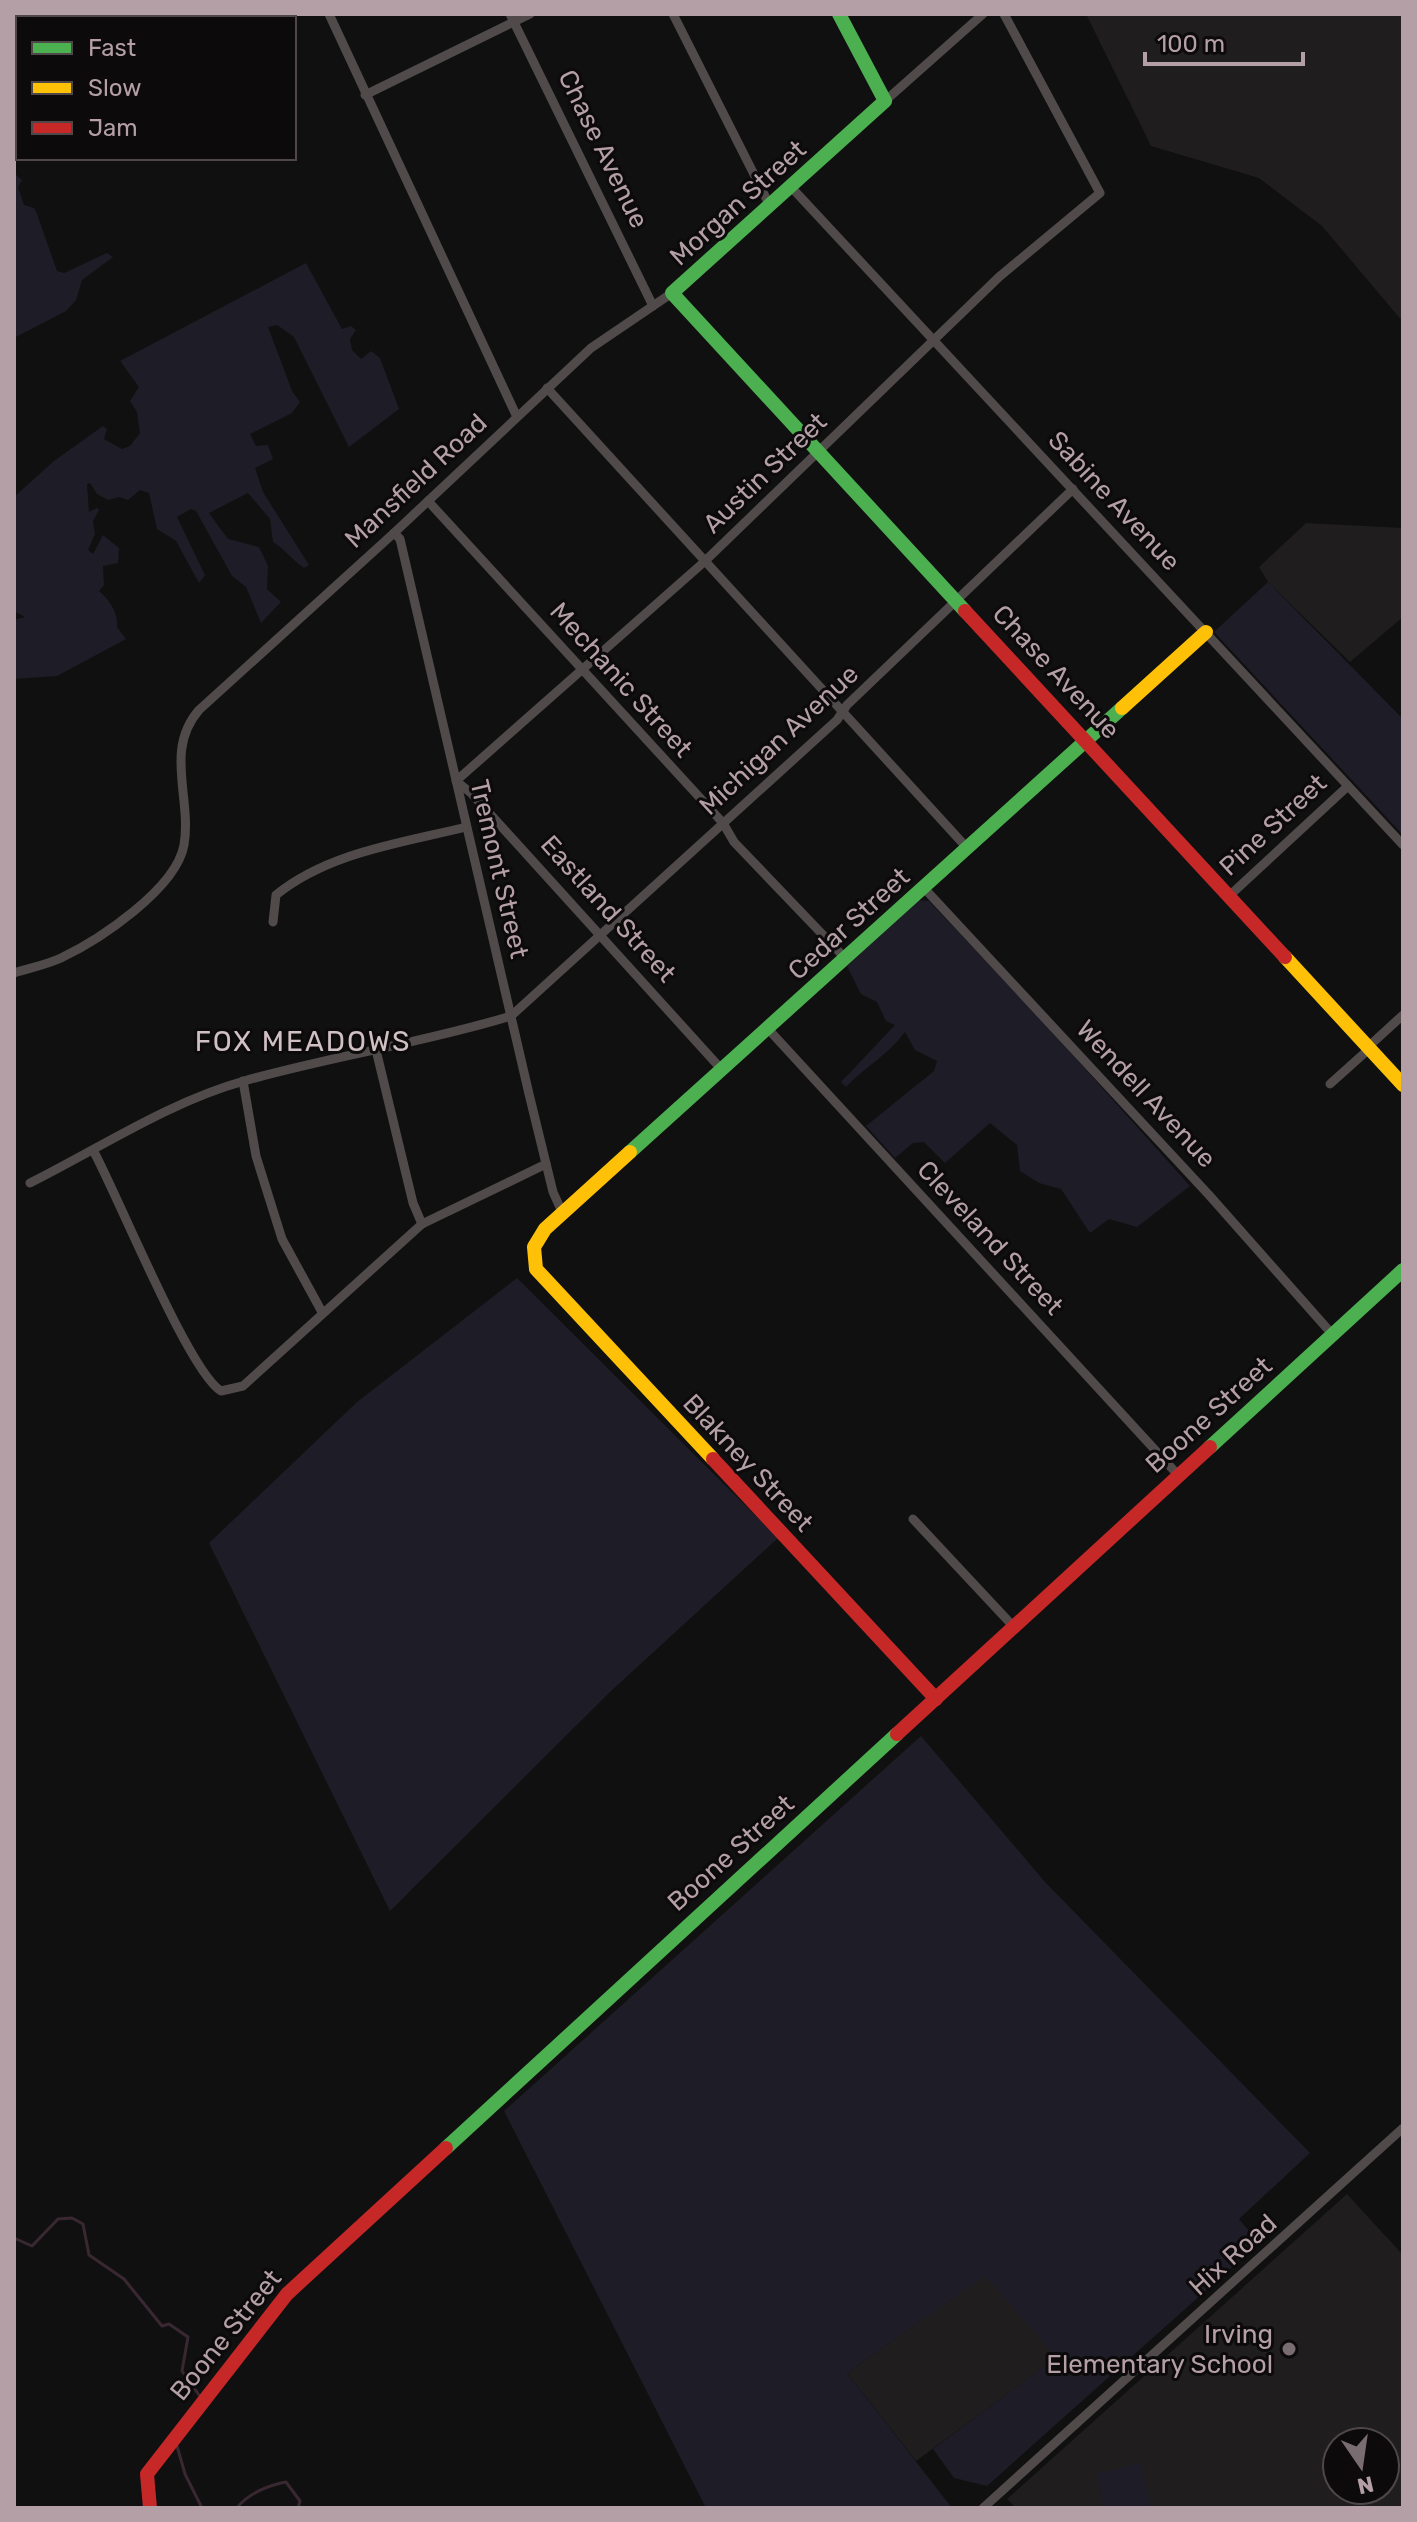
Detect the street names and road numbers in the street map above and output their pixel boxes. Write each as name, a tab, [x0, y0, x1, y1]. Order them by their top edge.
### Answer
street label: Chase Avenue	[551, 65, 655, 233]
street label: Morgan Street	[664, 134, 812, 272]
street label: Austin Street	[697, 406, 833, 540]
street label: Mansfield Road	[339, 407, 493, 555]
street label: Sabine Avenue	[1042, 425, 1186, 577]
street label: Mechanic Street	[543, 596, 699, 764]
street label: Chase Avenue	[986, 599, 1126, 745]
street label: Michigan Avenue	[693, 658, 865, 822]
street label: Pine Street	[1213, 768, 1333, 882]
street label: Tremont Street	[463, 777, 535, 961]
street label: Eastland Street	[534, 829, 682, 989]
street label: Cedar Street	[782, 861, 916, 987]
street label: Wendell Avenue	[1070, 1014, 1222, 1174]
street label: Cleveland Street	[911, 1154, 1069, 1322]
street label: Boone Street	[1140, 1350, 1278, 1480]
street label: Blakney Street	[676, 1388, 820, 1538]
street label: Boone Street	[662, 1788, 800, 1918]
street label: Hix Road	[1183, 2208, 1283, 2302]
street label: Boone Street	[164, 2263, 288, 2407]

